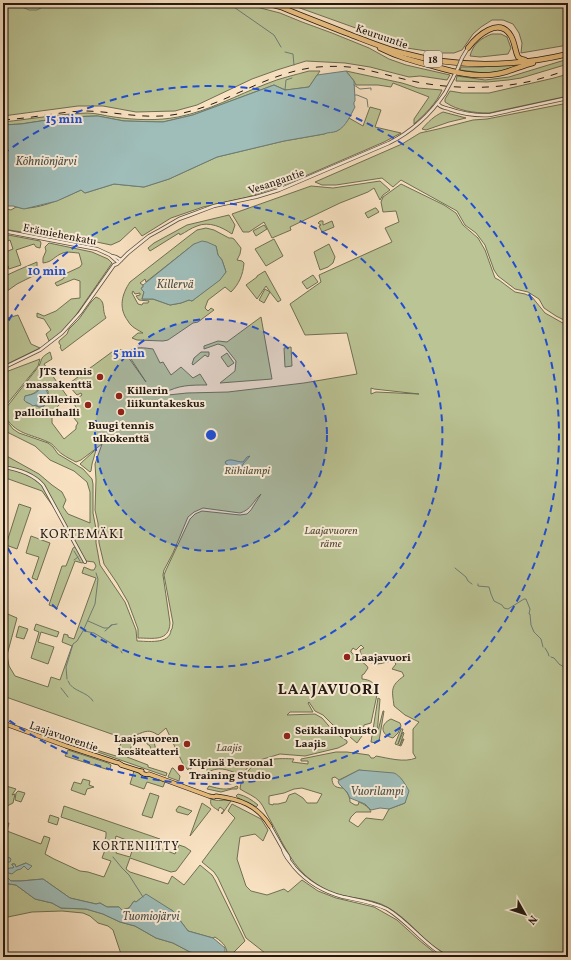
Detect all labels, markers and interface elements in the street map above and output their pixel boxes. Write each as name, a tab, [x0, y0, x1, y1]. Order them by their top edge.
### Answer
street label: Keuruuntie	[353, 21, 410, 53]
road number: 18	[424, 51, 442, 67]
text: 15 min	[46, 112, 82, 128]
water label: Köhniönjärvi	[15, 154, 78, 170]
street label: Vesangantie	[246, 166, 307, 199]
street label: Erämiehenkatu	[22, 221, 98, 250]
text: 10 min	[28, 264, 66, 280]
water label: Killervä	[156, 277, 194, 293]
text: 5 min	[113, 346, 145, 362]
place label: JTS tennis massakenttä	[26, 365, 92, 393]
marker: JTS tennis massakenttä	[95, 372, 105, 382]
place label: Killerin liikuntakeskus	[127, 384, 205, 412]
marker: Killerin liikuntakeskus	[114, 391, 124, 401]
place label: Killerin palloiluhalli	[14, 393, 80, 421]
marker: Killerin palloiluhalli	[83, 400, 93, 410]
marker: Buugi tennis ulkokenttä	[116, 407, 126, 417]
place label: Buugi tennis ulkokenttä	[88, 419, 154, 447]
centre of rings	[204, 428, 218, 442]
park label: Riihilampi	[224, 464, 270, 479]
park label: Laajavuoren räme	[304, 524, 358, 552]
district label: KORTEMÄKI	[40, 526, 124, 544]
place label: Laajavuori	[355, 651, 411, 666]
marker: Laajavuori	[342, 652, 352, 662]
district label: LAAJAVUORI	[278, 680, 380, 701]
street label: Laajavuorentie	[27, 719, 100, 756]
place label: Seikkailupuisto Laajis	[295, 724, 377, 752]
marker: Seikkailupuisto Laajis	[282, 731, 292, 741]
place label: Laajavuoren kesäteatteri	[114, 732, 179, 760]
marker: Laajavuoren kesäteatteri	[182, 739, 192, 749]
park label: Laajis	[216, 741, 242, 756]
place label: Kipinä Personal Training Studio	[189, 756, 273, 784]
marker: Kipinä Personal Training Studio	[176, 763, 186, 773]
water label: Vuorilampi	[350, 784, 405, 800]
district label: KORTENIITTY	[92, 839, 180, 855]
north arrow	[505, 894, 545, 934]
water label: Tuomiojärvi	[123, 909, 180, 925]
text: N	[523, 912, 540, 927]

